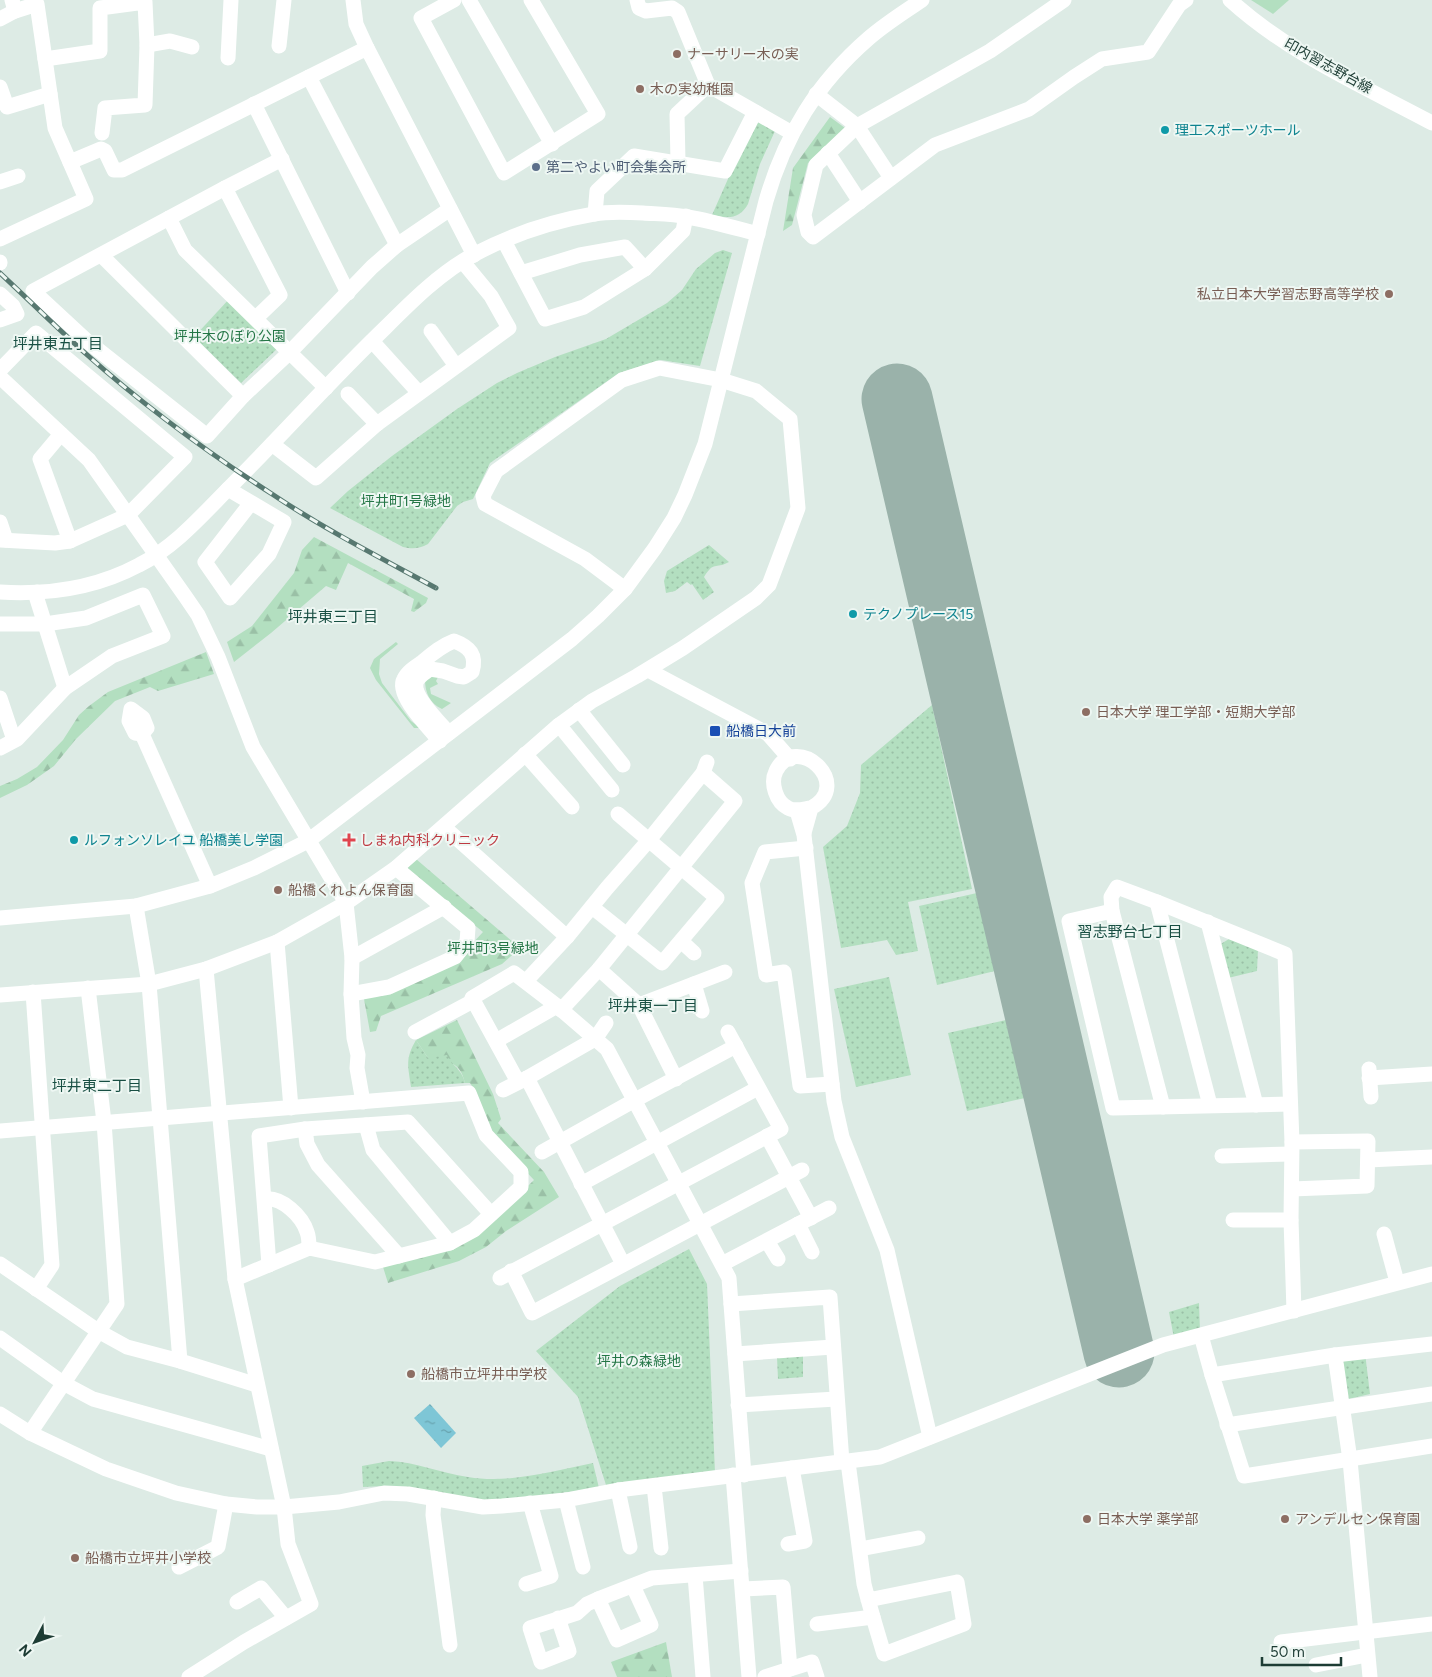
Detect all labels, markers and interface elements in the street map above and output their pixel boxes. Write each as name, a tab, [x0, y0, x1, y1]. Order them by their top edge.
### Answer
street label: 印内習志野台線	[1281, 35, 1375, 97]
place label: ナーサリー木の実	[687, 46, 799, 63]
marker: ナーサリー木の実	[671, 48, 683, 60]
place label: 木の実幼稚園	[650, 81, 734, 98]
marker: 木の実幼稚園	[634, 83, 646, 95]
place label: 理工スポーツホール	[1175, 122, 1301, 139]
marker: 理工スポーツホール	[1159, 124, 1171, 136]
place label: 第二やよい町会集会所	[546, 159, 686, 176]
marker: 第二やよい町会集会所	[530, 161, 542, 173]
place label: 私立日本大学習志野高等学校	[1197, 286, 1379, 303]
marker: 私立日本大学習志野高等学校	[1383, 288, 1395, 300]
park label: 坪井木のぼり公園	[174, 328, 286, 345]
district label: 坪井東五丁目	[13, 335, 103, 353]
park label: 坪井町1号緑地	[361, 493, 451, 510]
place label: テクノプレース15	[863, 606, 973, 623]
district label: 坪井東三丁目	[288, 608, 378, 626]
marker: テクノプレース15	[847, 608, 859, 620]
place label: 日本大学 理工学部・短期大学部	[1096, 704, 1295, 721]
marker: 日本大学 理工学部・短期大学部	[1080, 706, 1092, 718]
place label: 船橋日大前	[726, 723, 796, 740]
marker: 船橋日大前	[708, 724, 722, 738]
place label: ルフォンソレイユ 船橋美し学園	[84, 832, 283, 849]
place label: しまね内科クリニック	[360, 832, 500, 849]
marker: しまね内科クリニック	[342, 833, 356, 847]
marker: ルフォンソレイユ 船橋美し学園	[68, 834, 80, 846]
place label: 船橋くれよん保育園	[288, 882, 414, 899]
marker: 船橋くれよん保育園	[272, 884, 284, 896]
district label: 習志野台七丁目	[1077, 923, 1183, 941]
park label: 坪井町3号緑地	[447, 940, 539, 957]
district label: 坪井東一丁目	[608, 997, 698, 1015]
district label: 坪井東二丁目	[52, 1077, 142, 1095]
park label: 坪井の森緑地	[597, 1353, 681, 1370]
place label: 船橋市立坪井中学校	[421, 1366, 547, 1383]
marker: 船橋市立坪井中学校	[405, 1368, 417, 1380]
place label: 日本大学 薬学部	[1097, 1511, 1198, 1528]
place label: アンデルセン保育園	[1295, 1511, 1420, 1528]
marker: 日本大学 薬学部	[1081, 1513, 1093, 1525]
marker: アンデルセン保育園	[1279, 1513, 1291, 1525]
place label: 船橋市立坪井小学校	[85, 1550, 211, 1567]
marker: 船橋市立坪井小学校	[69, 1552, 81, 1564]
north arrow	[10, 1617, 60, 1667]
scale bar	[1262, 1634, 1341, 1666]
text: N	[16, 1641, 36, 1660]
text: 50 m	[1270, 1643, 1305, 1661]

